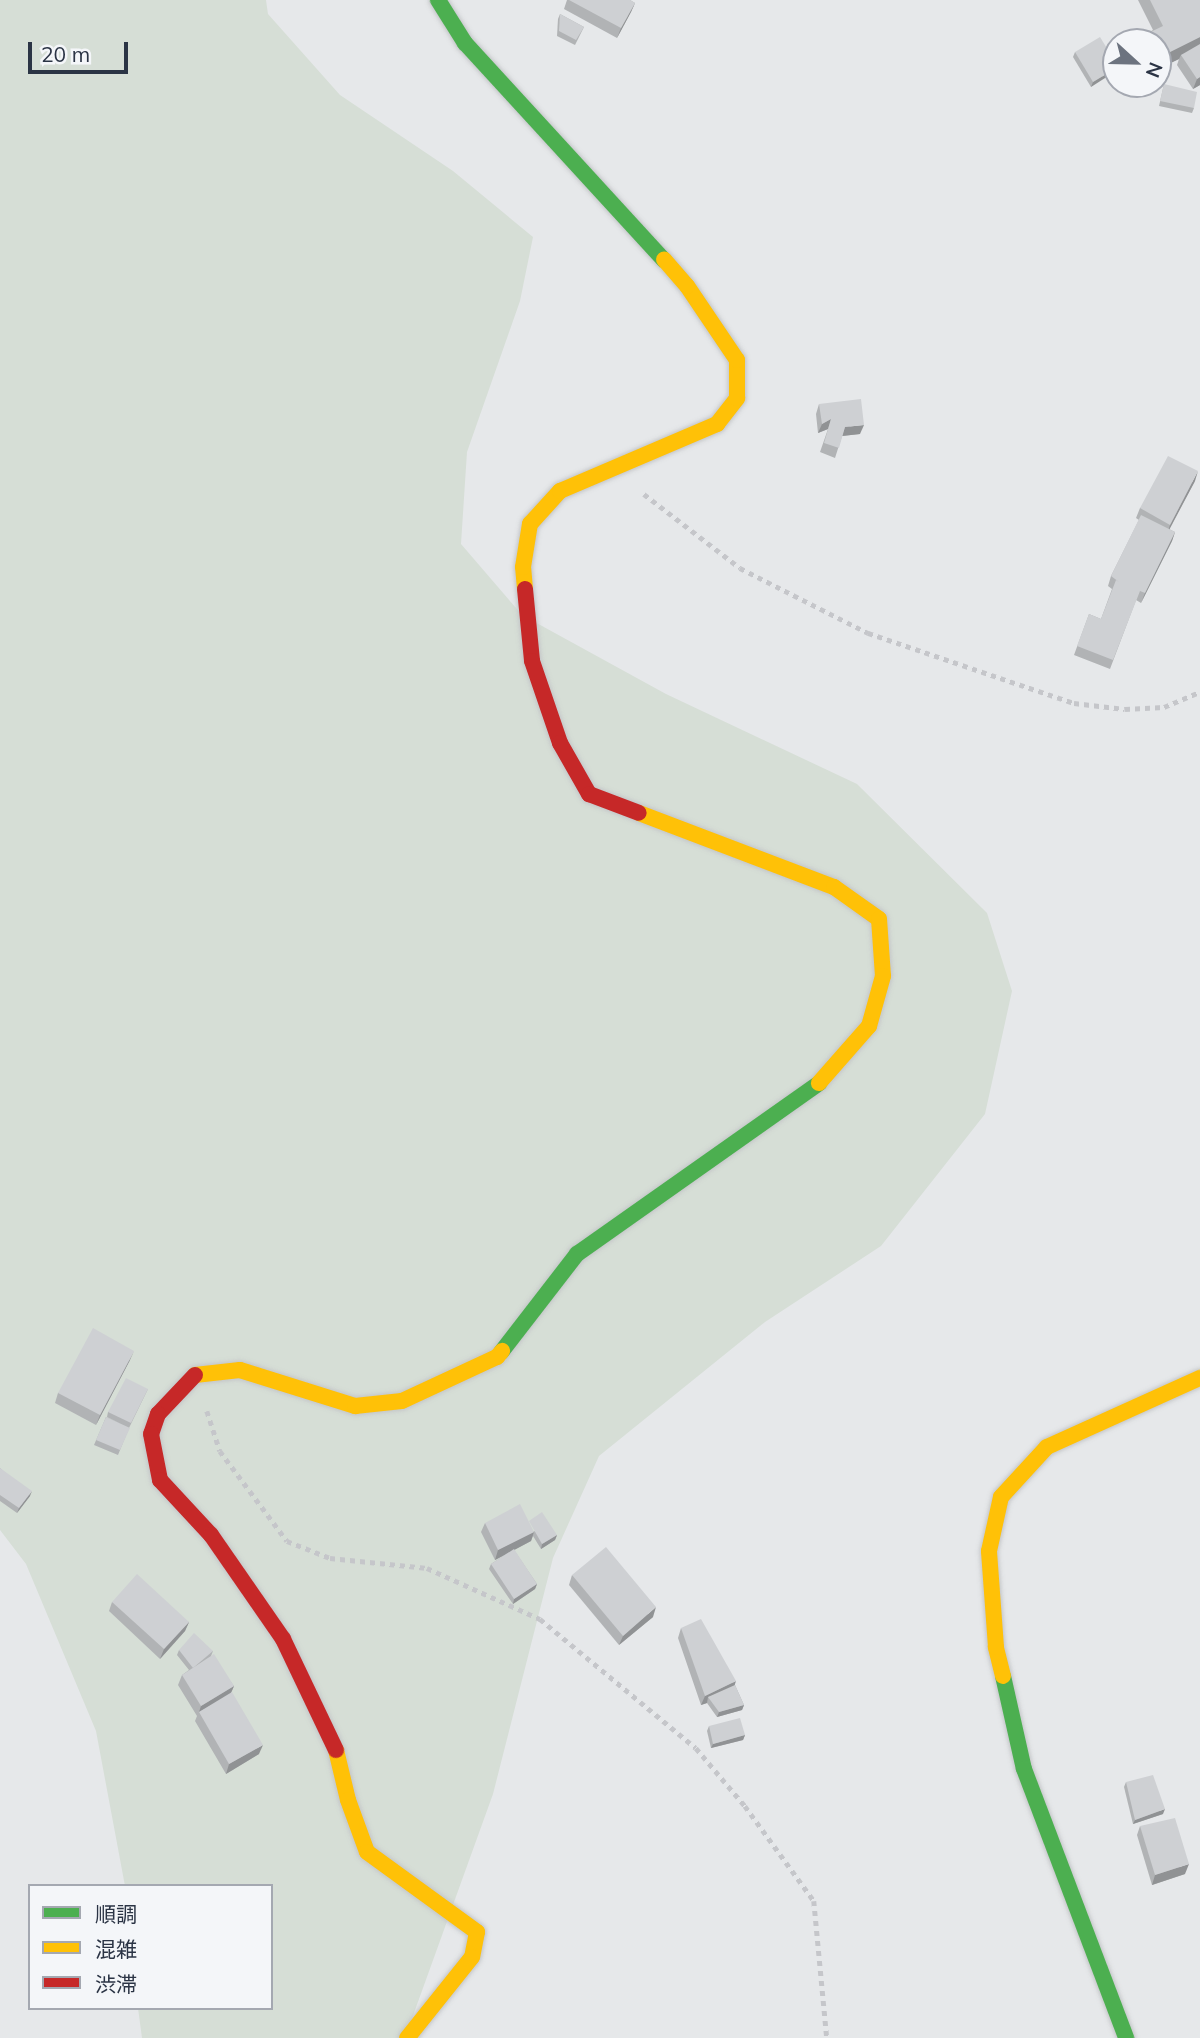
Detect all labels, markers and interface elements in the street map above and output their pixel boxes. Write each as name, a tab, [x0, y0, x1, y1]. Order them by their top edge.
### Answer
scale bar	[32, 28, 131, 72]
north arrow	[1102, 28, 1172, 98]
text: 20 m	[41, 41, 90, 67]
text: N	[1141, 59, 1168, 81]
legend	[28, 1884, 273, 2010]
text: 順調	[95, 1901, 137, 1927]
text: 混雑	[95, 1936, 137, 1962]
text: 渋滞	[95, 1971, 137, 1997]

